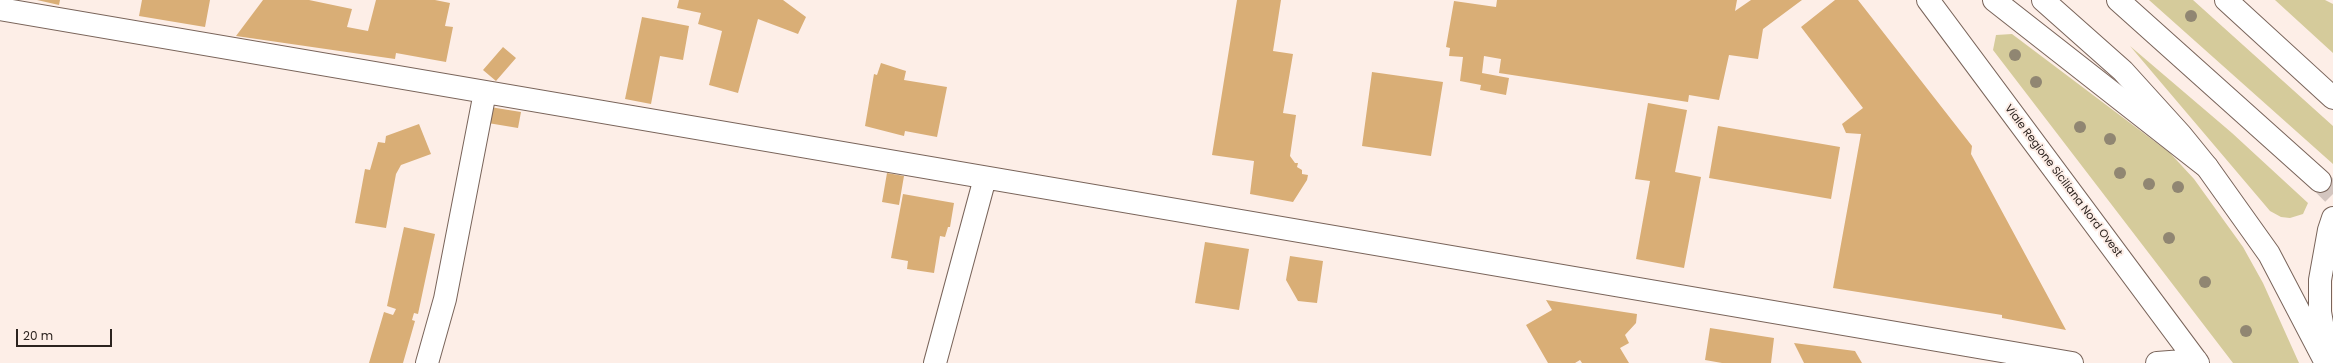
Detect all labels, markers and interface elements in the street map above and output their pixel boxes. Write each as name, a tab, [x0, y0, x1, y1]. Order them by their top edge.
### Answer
street label: Viale Regione Siciliana Nord Ovest	[2001, 102, 2125, 260]
scale bar	[18, 321, 114, 347]
text: 20 m	[23, 327, 53, 344]

